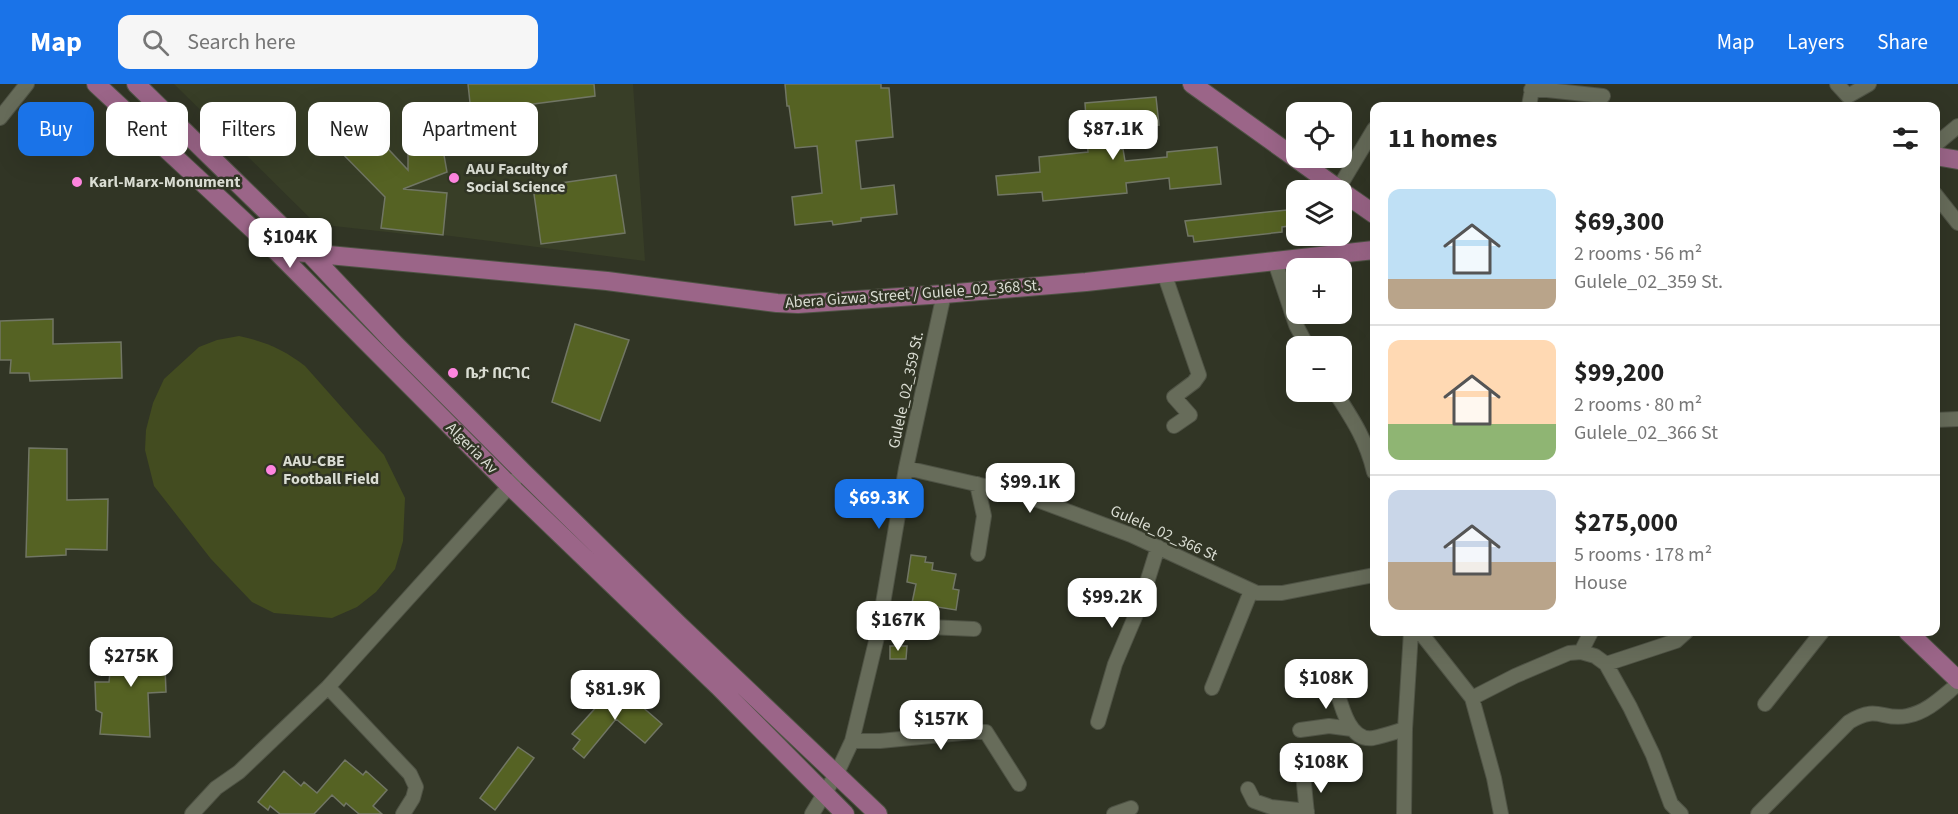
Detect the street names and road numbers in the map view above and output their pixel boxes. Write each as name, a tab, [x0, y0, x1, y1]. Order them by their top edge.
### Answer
street label: Abera Gizwa Street / Gulele_02_368 St.	[784, 274, 1042, 314]
street label: Gulele_02_359 St.	[883, 329, 929, 451]
street label: Algeria Av	[441, 417, 503, 479]
street label: Gulele_02_366 St	[1107, 500, 1222, 567]

